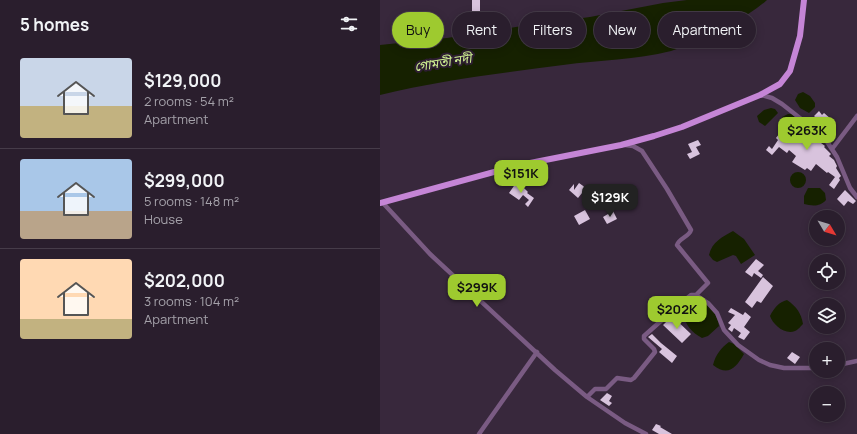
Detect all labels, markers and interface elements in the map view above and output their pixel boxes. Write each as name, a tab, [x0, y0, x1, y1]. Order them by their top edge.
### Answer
chip: Buy	[392, 12, 444, 48]
chip: Rent	[452, 12, 511, 48]
chip: Filters	[519, 12, 586, 48]
chip: New	[594, 12, 650, 48]
chip: Apartment	[658, 12, 756, 48]
text: 5 homes	[20, 13, 89, 36]
icon: filters	[338, 13, 360, 35]
water label: গোমতী নদী	[413, 48, 475, 75]
text: $129,000	[144, 69, 221, 92]
icon: home	[52, 74, 100, 122]
text: 2 rooms · 54 m²	[144, 92, 234, 110]
text: Apartment	[144, 110, 208, 128]
pin: $263K	[779, 117, 835, 151]
text: $263K	[787, 121, 827, 139]
pin: $151K	[493, 160, 549, 194]
text: $151K	[503, 164, 539, 182]
text: $299,000	[144, 169, 225, 192]
icon: home	[52, 175, 100, 223]
pin: $129K	[582, 184, 638, 218]
text: $129K	[591, 188, 629, 206]
text: 5 rooms · 148 m²	[144, 192, 239, 210]
text: House	[144, 210, 183, 228]
north arrow	[809, 210, 845, 246]
map controls	[809, 210, 845, 422]
button: locate	[809, 254, 845, 290]
text: $202,000	[144, 269, 225, 292]
pin: $299K	[449, 274, 505, 308]
icon: home	[52, 275, 100, 323]
text: $299K	[457, 278, 497, 296]
text: 3 rooms · 104 m²	[144, 292, 239, 310]
pin: $202K	[649, 296, 705, 330]
button: layers	[809, 298, 845, 334]
text: $202K	[657, 300, 697, 318]
text: Apartment	[144, 310, 208, 328]
button: +	[809, 342, 845, 378]
button: −	[809, 386, 845, 422]

